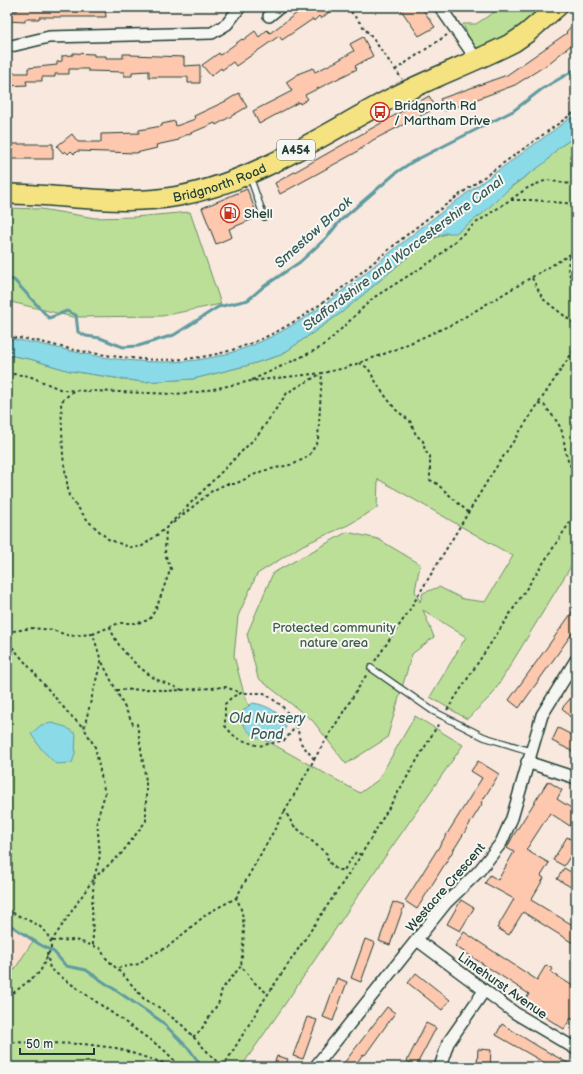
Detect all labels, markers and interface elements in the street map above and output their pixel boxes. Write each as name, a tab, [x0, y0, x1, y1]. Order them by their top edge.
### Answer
place label: Bridgnorth Rd / Martham Drive	[394, 98, 490, 129]
bus stop icon: Bridgnorth Rd / Martham Drive	[369, 101, 391, 123]
road number: A454	[277, 140, 315, 160]
street label: Bridgnorth Road	[172, 160, 269, 206]
water label: Staffordshire and Worcestershire Canal	[299, 172, 508, 335]
water label: Smestow Brook	[271, 192, 357, 272]
fuel station icon: Shell	[219, 202, 241, 224]
place label: Shell	[244, 206, 273, 222]
park label: Protected community nature area	[272, 620, 396, 651]
water label: Old Nursery Pond	[229, 710, 306, 743]
street label: Westacre Crescent	[403, 840, 489, 935]
street label: Limehurst Avenue	[455, 949, 551, 1023]
scale bar	[20, 1030, 94, 1056]
text: 50 m	[26, 1037, 53, 1052]

